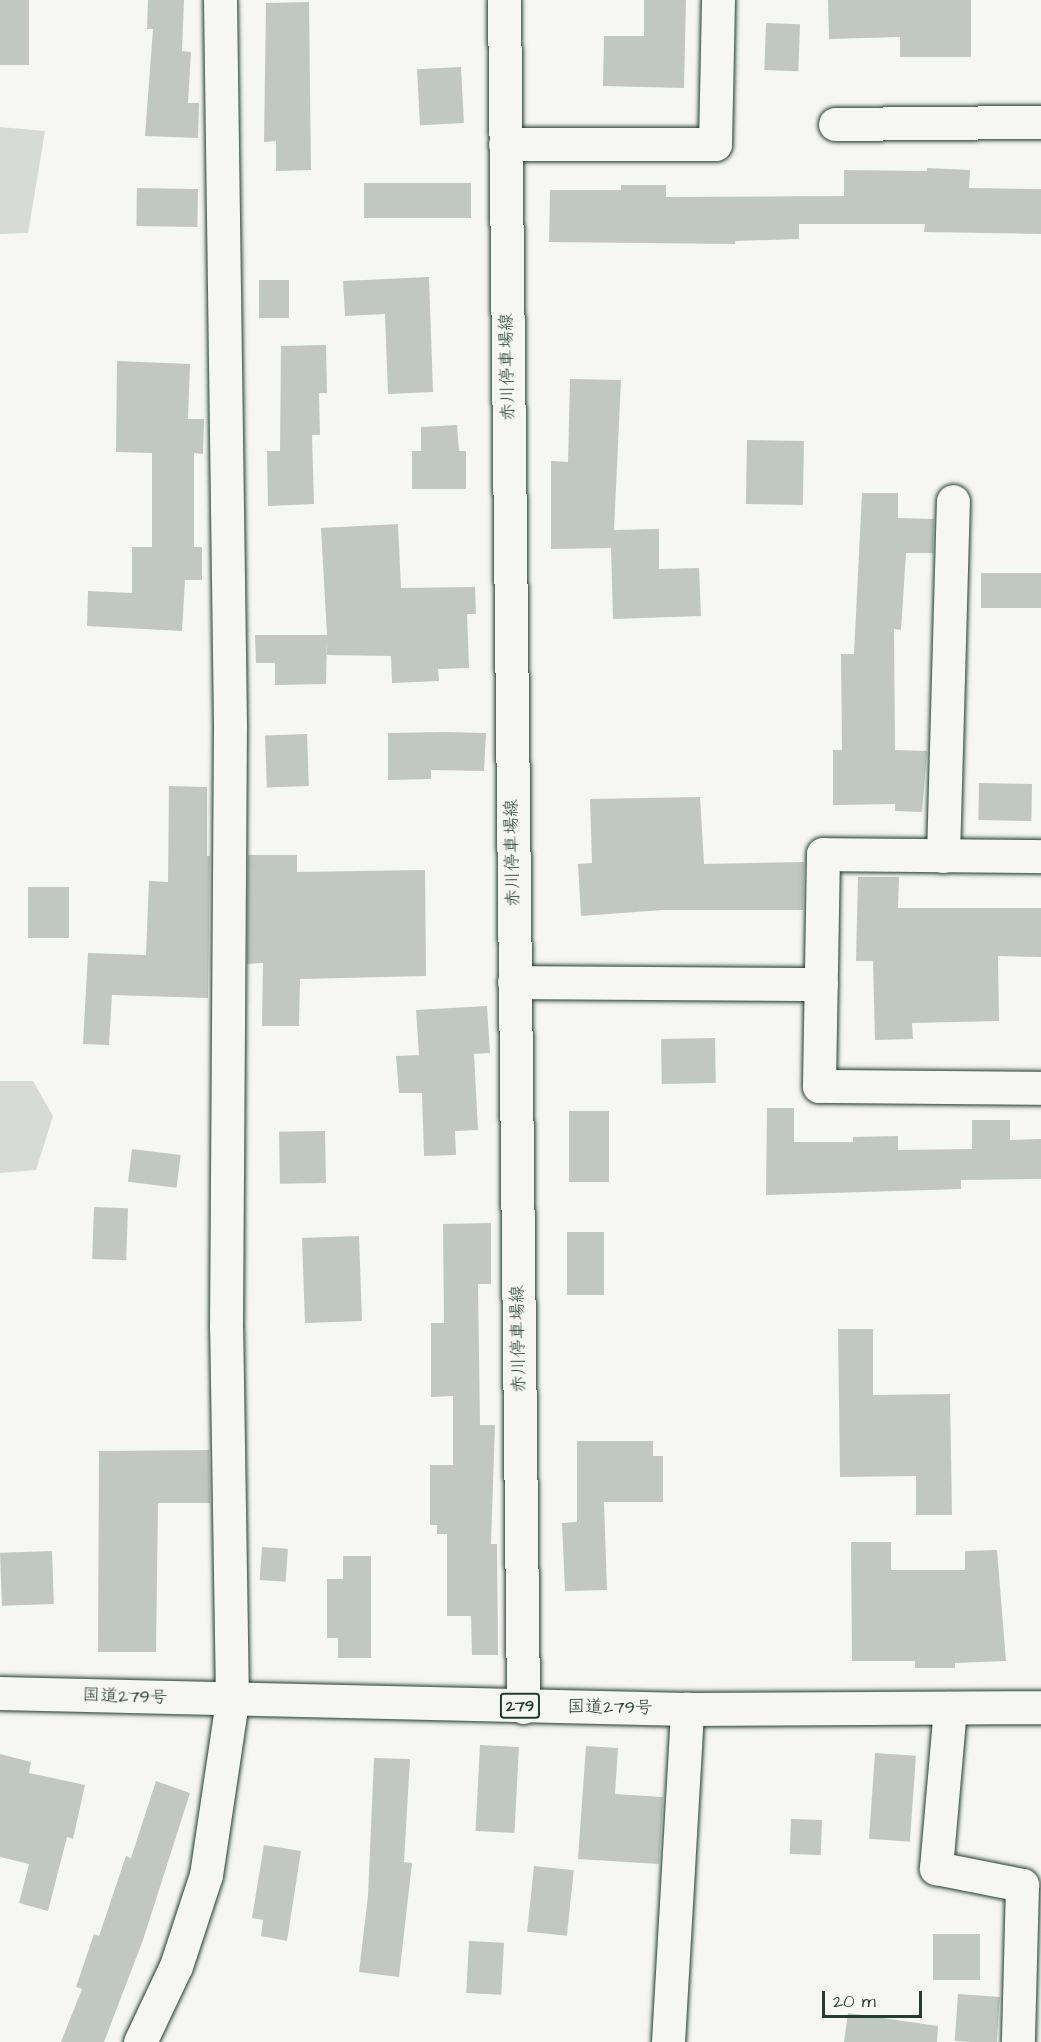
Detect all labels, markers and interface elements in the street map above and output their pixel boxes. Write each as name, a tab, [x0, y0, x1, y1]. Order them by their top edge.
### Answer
street label: 赤川停車場線	[496, 313, 520, 421]
street label: 赤川停車場線	[501, 799, 525, 907]
street label: 赤川停車場線	[507, 1285, 531, 1393]
street label: 国道279号	[82, 1685, 168, 1709]
road number: 279	[499, 1693, 541, 1719]
street label: 国道279号	[567, 1696, 653, 1720]
scale bar	[825, 1979, 926, 2017]
text: 20 m	[833, 1989, 876, 2014]

